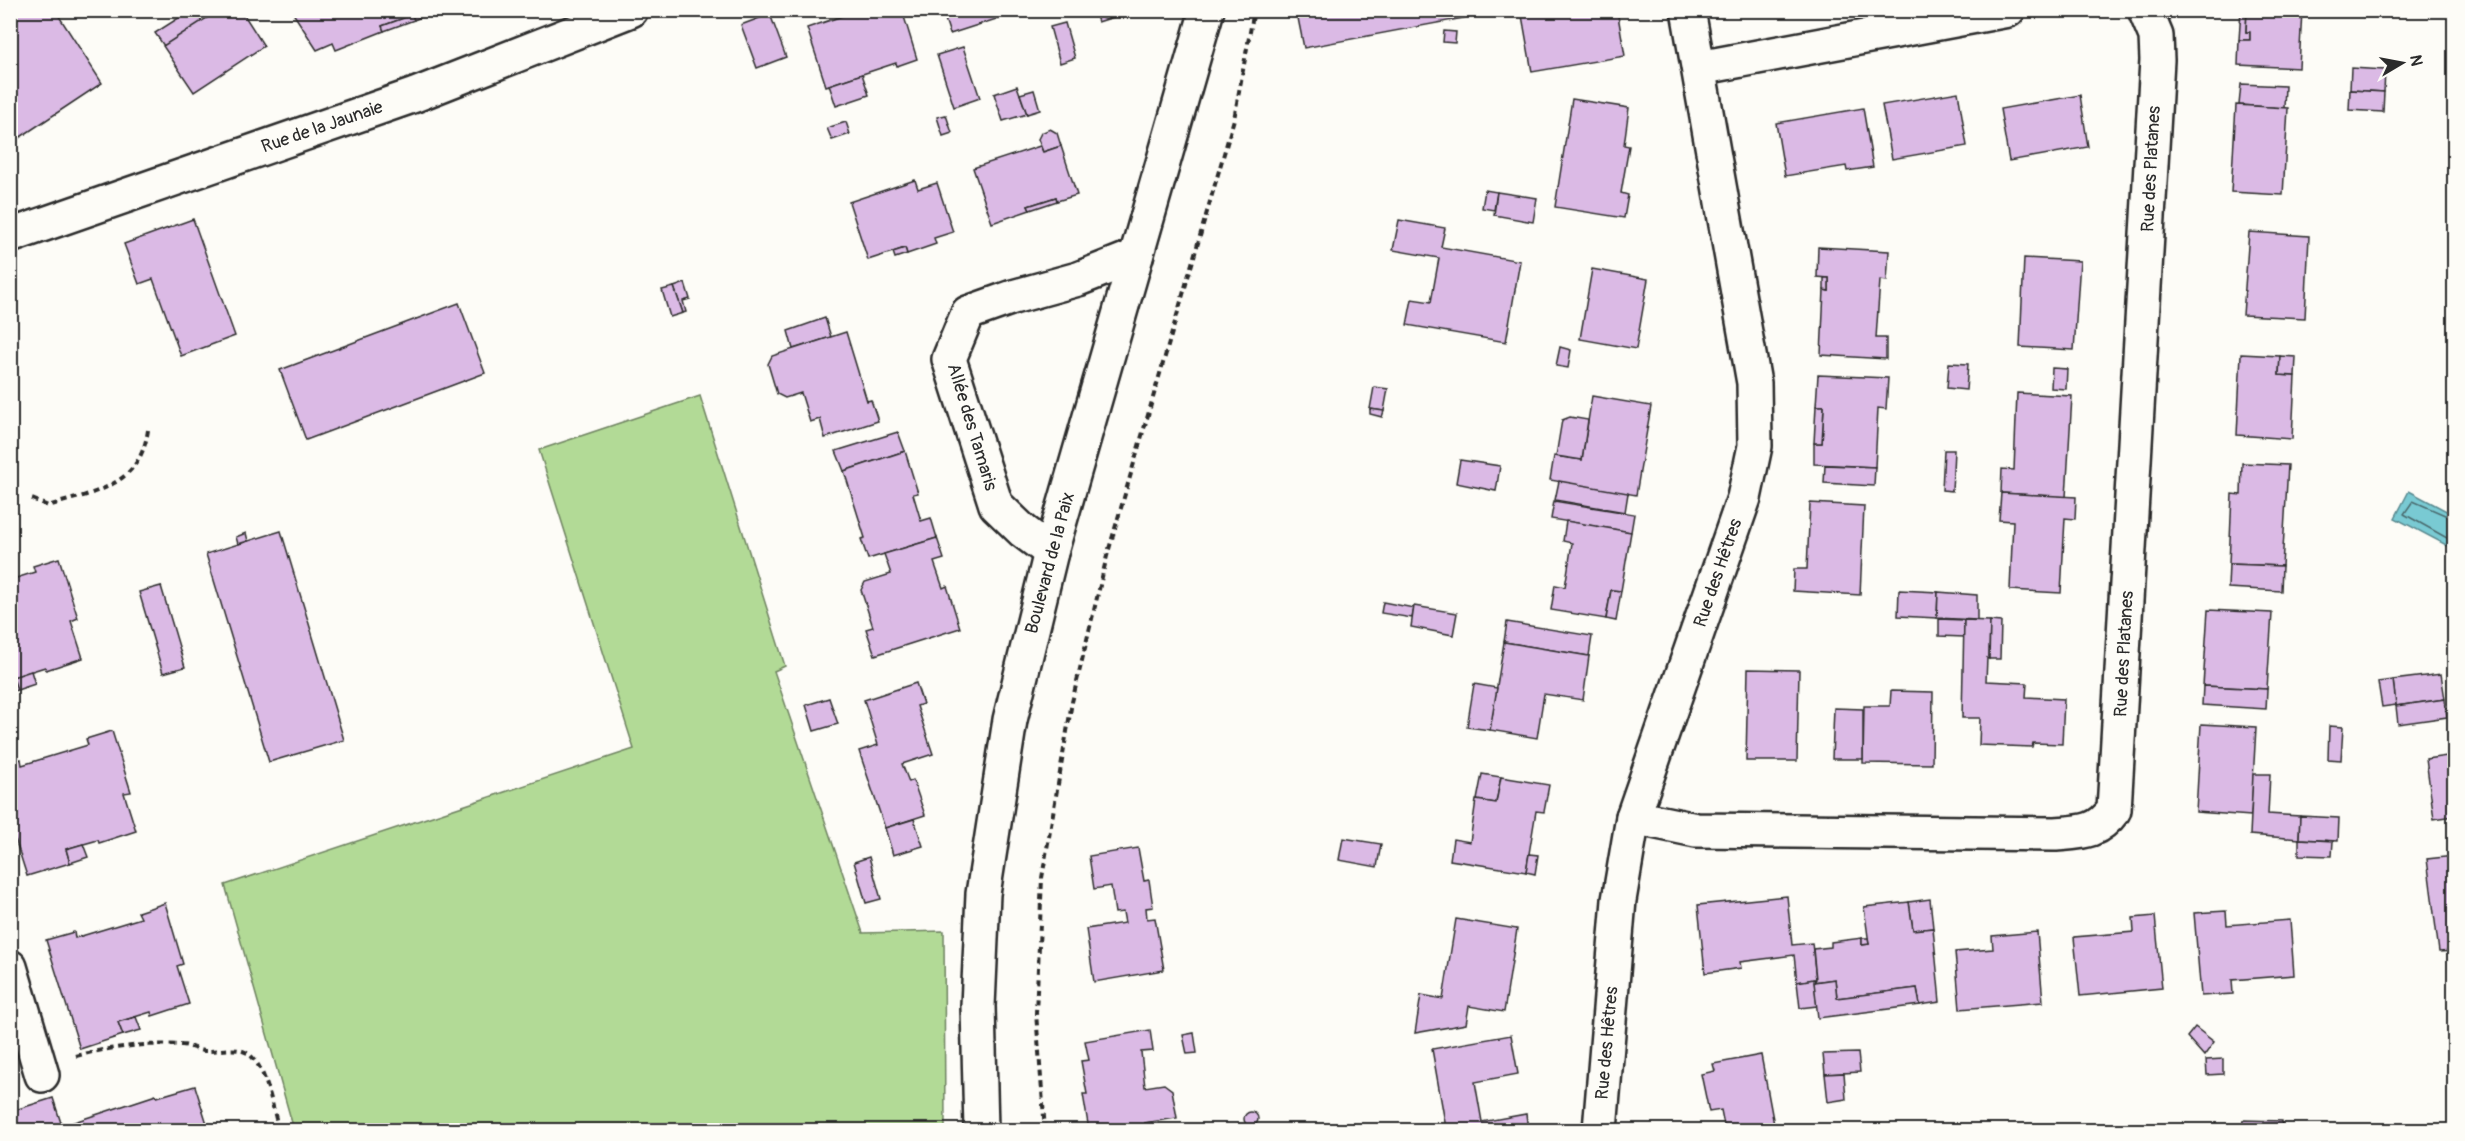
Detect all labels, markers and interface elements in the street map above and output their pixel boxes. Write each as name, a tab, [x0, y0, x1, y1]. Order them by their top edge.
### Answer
north arrow	[2372, 33, 2432, 93]
text: N	[2405, 54, 2427, 68]
street label: Rue de la Jaunaie	[258, 95, 386, 159]
street label: Rue des Platanes	[2136, 105, 2166, 233]
street label: Allée des Tamaris	[942, 361, 1002, 493]
street label: Boulevard de la Paix	[1020, 490, 1080, 636]
street label: Rue des Hêtres	[1689, 516, 1747, 630]
street label: Rue des Platanes	[2109, 590, 2139, 718]
street label: Rue des Hêtres	[1591, 986, 1623, 1100]

